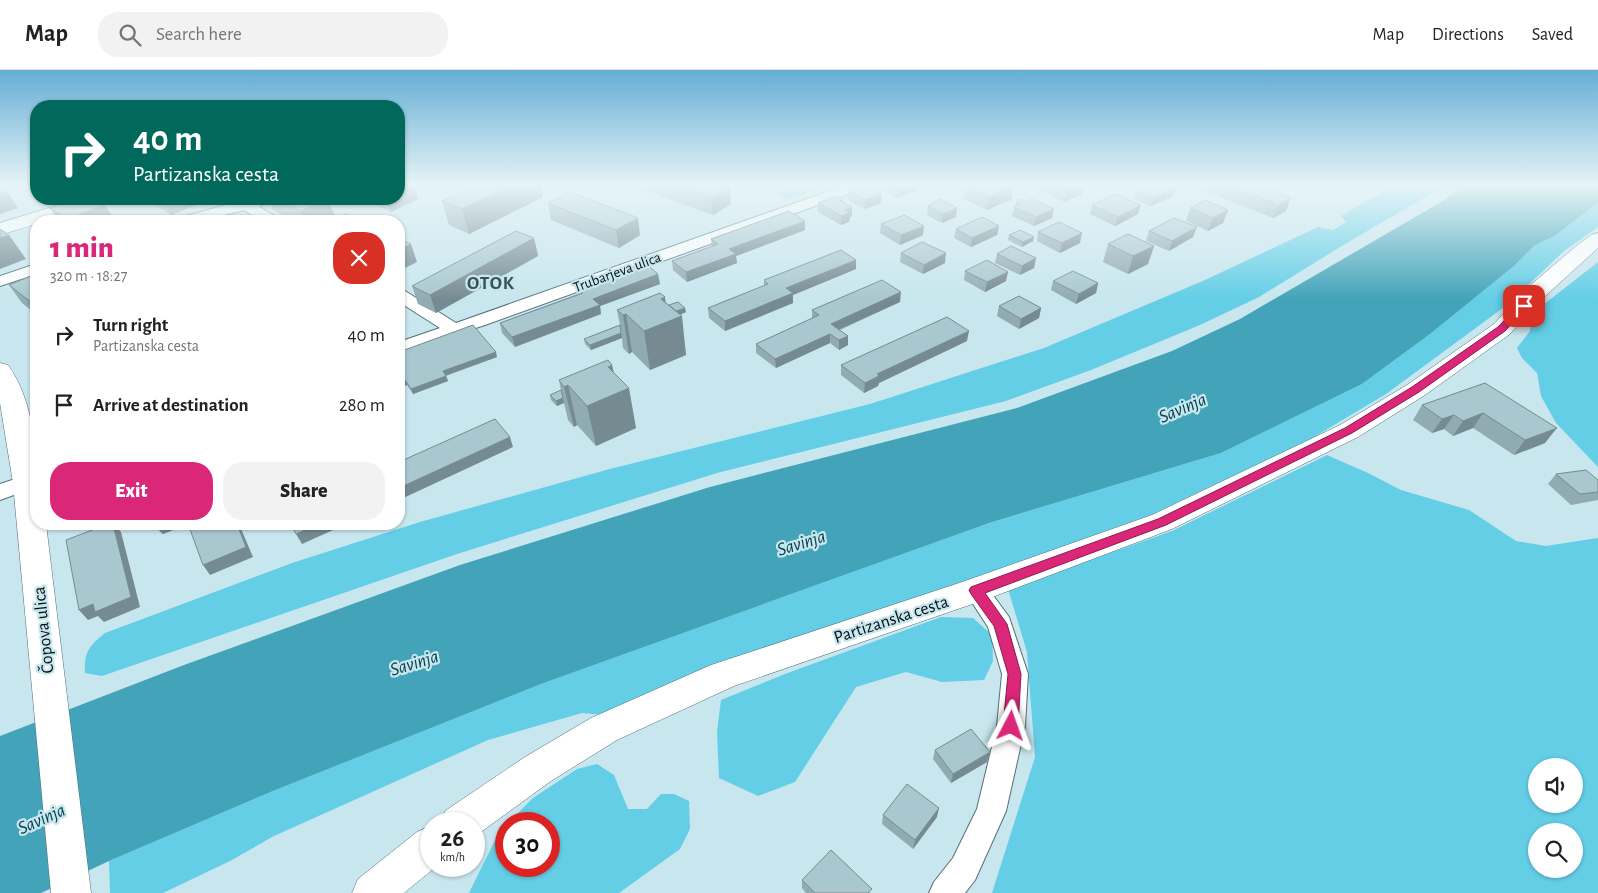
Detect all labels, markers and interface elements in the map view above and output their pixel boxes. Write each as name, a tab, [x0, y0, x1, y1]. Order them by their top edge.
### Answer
search box	[98, 12, 448, 57]
icon: search	[116, 21, 144, 49]
text: Map	[25, 22, 68, 46]
text: Search here	[156, 25, 242, 44]
text: Map	[1373, 26, 1404, 44]
text: Directions	[1432, 26, 1504, 44]
text: Saved	[1532, 26, 1573, 44]
icon: right	[50, 120, 115, 185]
text: 40 m	[133, 122, 202, 157]
text: Partizanska cesta	[133, 163, 279, 185]
button: close	[333, 232, 385, 284]
text: 1 min	[50, 233, 114, 263]
street label: Trubarjeva ulica	[571, 250, 663, 295]
text: 320 m · 18:27	[50, 268, 127, 284]
district label: OTOK	[467, 274, 515, 293]
pin	[1503, 285, 1545, 327]
icon: arrive	[1510, 292, 1538, 320]
text: Turn right	[93, 316, 168, 335]
icon: right	[50, 321, 78, 349]
text: 40 m	[347, 326, 385, 345]
text: Partizanska cesta	[93, 338, 199, 354]
water label: Savinja	[1156, 390, 1209, 427]
icon: arrive	[50, 391, 78, 419]
text: Arrive at destination	[93, 396, 249, 415]
text: 280 m	[339, 396, 385, 415]
button: Exit	[50, 462, 213, 520]
button: Share	[223, 462, 385, 520]
water label: Savinja	[775, 527, 828, 560]
street label: Čopova ulica	[28, 586, 58, 675]
street label: Partizanska cesta	[832, 593, 951, 647]
water label: Savinja	[388, 647, 441, 680]
position arrow	[984, 699, 1036, 751]
map controls	[1528, 758, 1583, 878]
button: sound	[1528, 758, 1583, 813]
water label: Savinja	[15, 801, 68, 838]
speed limit sign: 30	[495, 812, 560, 877]
button: search	[1528, 823, 1583, 878]
text: 26	[441, 826, 464, 851]
text: km/h	[440, 851, 465, 863]

